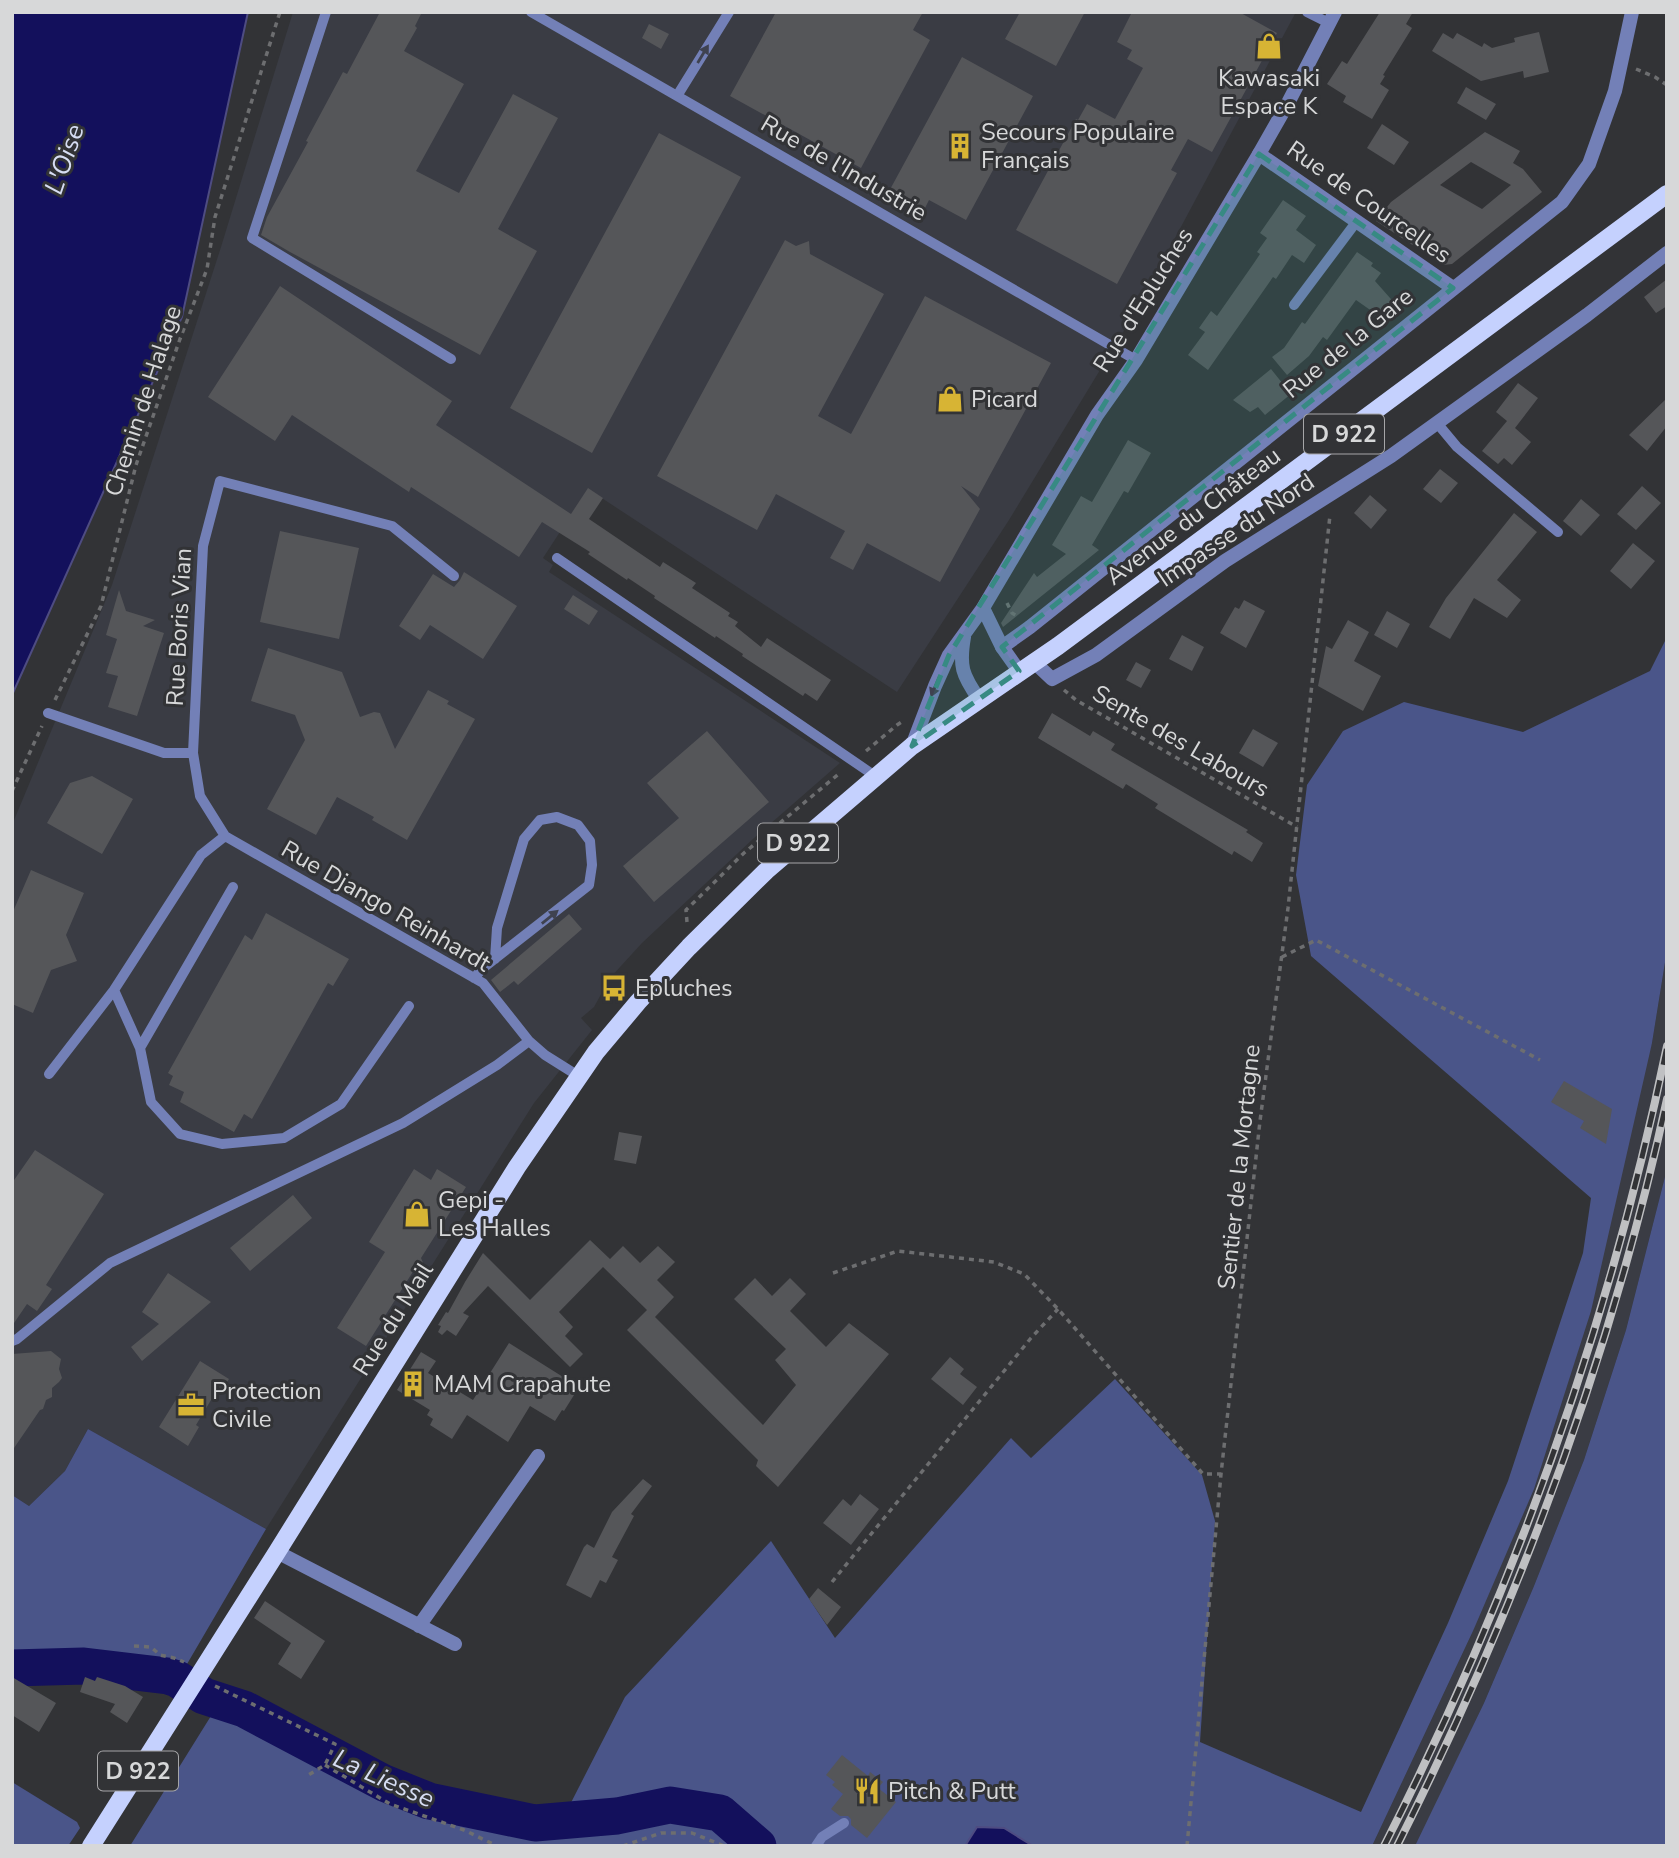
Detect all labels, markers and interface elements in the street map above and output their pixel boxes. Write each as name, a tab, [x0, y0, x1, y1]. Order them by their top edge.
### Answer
shop icon: Kawasaki Espace K	[1254, 31, 1284, 61]
one-way arrow	[696, 45, 709, 64]
place label: Kawasaki Espace K	[1218, 62, 1320, 122]
street label: Rue de l'Industrie	[755, 107, 933, 229]
place label: Secours Populaire Français	[981, 116, 1174, 176]
water label: L'Oise	[36, 119, 93, 199]
building icon: Secours Populaire Français	[945, 131, 975, 161]
street label: Rue de Courcelles	[1280, 133, 1458, 271]
street label: Rue d'Epluches	[1086, 221, 1200, 379]
street label: Rue de la Gare	[1276, 281, 1420, 405]
street label: Chemin de Halage	[97, 301, 189, 501]
place label: Picard	[971, 383, 1038, 415]
shop icon: Picard	[935, 384, 965, 414]
road number: D 922	[1304, 414, 1384, 454]
street label: Avenue du Château	[1099, 440, 1287, 592]
street label: Impasse du Nord	[1151, 466, 1321, 594]
street label: Rue Boris Vian	[159, 547, 199, 707]
one-way arrow	[929, 677, 940, 698]
street label: Sente des Labours	[1087, 677, 1275, 805]
road number: D 922	[758, 824, 838, 862]
street label: Rue Django Reinhardt	[275, 833, 497, 979]
one-way arrow	[541, 910, 558, 925]
place label: Epluches	[635, 972, 733, 1004]
bus stop icon: Epluches	[599, 973, 629, 1003]
street label: Sentier de la Mortagne	[1210, 1043, 1268, 1291]
place label: Gepi - Les Halles	[438, 1184, 551, 1244]
shop icon: Gepi - Les Halles	[402, 1199, 432, 1229]
street label: Rue du Mail	[346, 1256, 440, 1382]
place label: MAM Crapahute	[434, 1368, 611, 1400]
building icon: MAM Crapahute	[398, 1369, 428, 1399]
place label: Protection Civile	[212, 1375, 322, 1435]
office icon: Protection Civile	[176, 1390, 206, 1420]
water label: La Liesse	[328, 1741, 440, 1816]
road number: D 922	[98, 1752, 178, 1790]
place label: Pitch & Putt	[888, 1775, 1016, 1807]
restaurant icon: Pitch & Putt	[852, 1776, 882, 1806]

